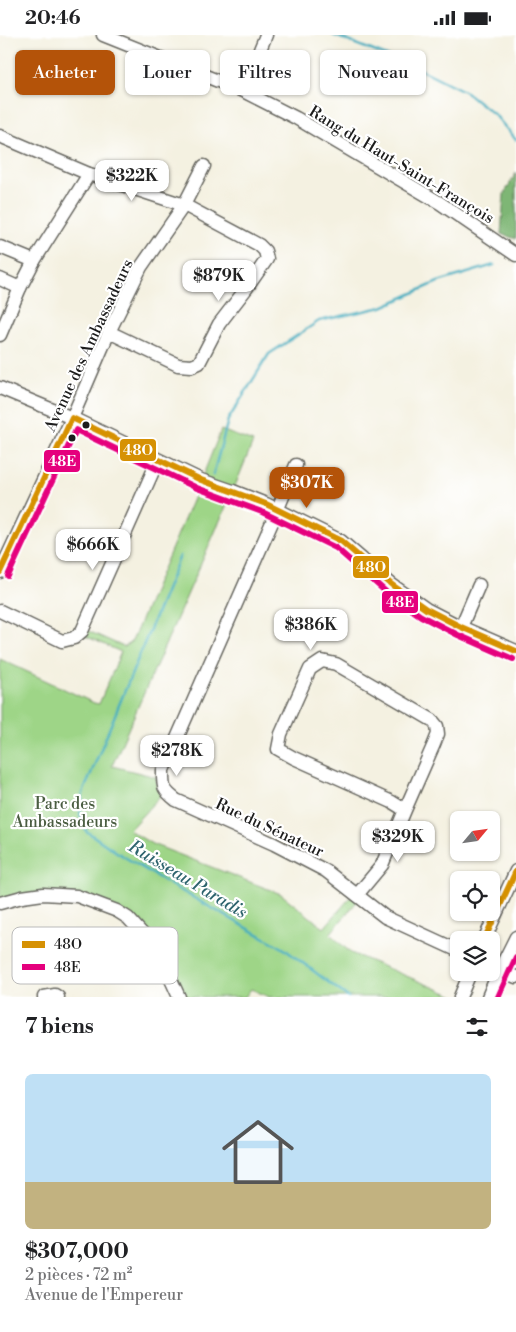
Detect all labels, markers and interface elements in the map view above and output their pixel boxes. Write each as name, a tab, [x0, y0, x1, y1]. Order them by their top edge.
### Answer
text: 20:46	[25, 6, 81, 30]
chip: Acheter	[15, 50, 115, 95]
chip: Louer	[125, 50, 210, 95]
chip: Filtres	[220, 50, 310, 95]
chip: Nouveau	[320, 50, 426, 95]
street label: Rang du Haut-Saint-François	[305, 101, 498, 228]
pin: $322K	[97, 159, 167, 202]
text: $322K	[106, 166, 158, 186]
street label: Avenue des Ambassadeurs	[40, 256, 138, 436]
pin: $879K	[184, 259, 254, 302]
text: $879K	[193, 266, 245, 286]
unlabelled marker	[81, 420, 91, 430]
unlabelled marker	[67, 433, 77, 443]
line badge: 48O	[119, 438, 157, 462]
text: 48O	[123, 442, 153, 460]
line badge: 48E	[43, 449, 81, 473]
text: 48E	[48, 453, 76, 471]
pin: $307K	[272, 467, 342, 509]
text: $307K	[280, 473, 334, 493]
pin: $666K	[58, 529, 128, 571]
text: $666K	[67, 535, 119, 555]
line badge: 48O	[352, 555, 390, 579]
text: 48O	[356, 559, 386, 577]
line badge: 48E	[381, 590, 419, 614]
text: 48E	[386, 594, 414, 612]
pin: $386K	[276, 609, 346, 651]
text: $386K	[285, 615, 337, 635]
pin: $278K	[142, 735, 212, 777]
text: $278K	[151, 741, 203, 761]
park label: Parc des Ambassadeurs	[12, 794, 117, 832]
street label: Rue du Sénateur	[212, 794, 327, 862]
north arrow	[450, 811, 500, 861]
map controls	[450, 811, 500, 981]
pin: $329K	[363, 821, 433, 863]
text: $329K	[372, 827, 424, 847]
water label: Ruisseau Paradis	[123, 834, 251, 924]
button: locate	[450, 871, 500, 921]
legend	[12, 927, 178, 984]
button: layers	[450, 931, 500, 981]
text: 48O	[54, 936, 82, 954]
text: 48E	[54, 959, 81, 977]
icon: filters	[463, 1013, 491, 1041]
text: 7 biens	[25, 1014, 94, 1040]
icon: home	[213, 1107, 303, 1197]
text: $307,000	[25, 1239, 129, 1265]
text: 2 pièces · 72 m²	[25, 1265, 132, 1285]
text: Avenue de l'Empereur	[25, 1285, 183, 1305]

